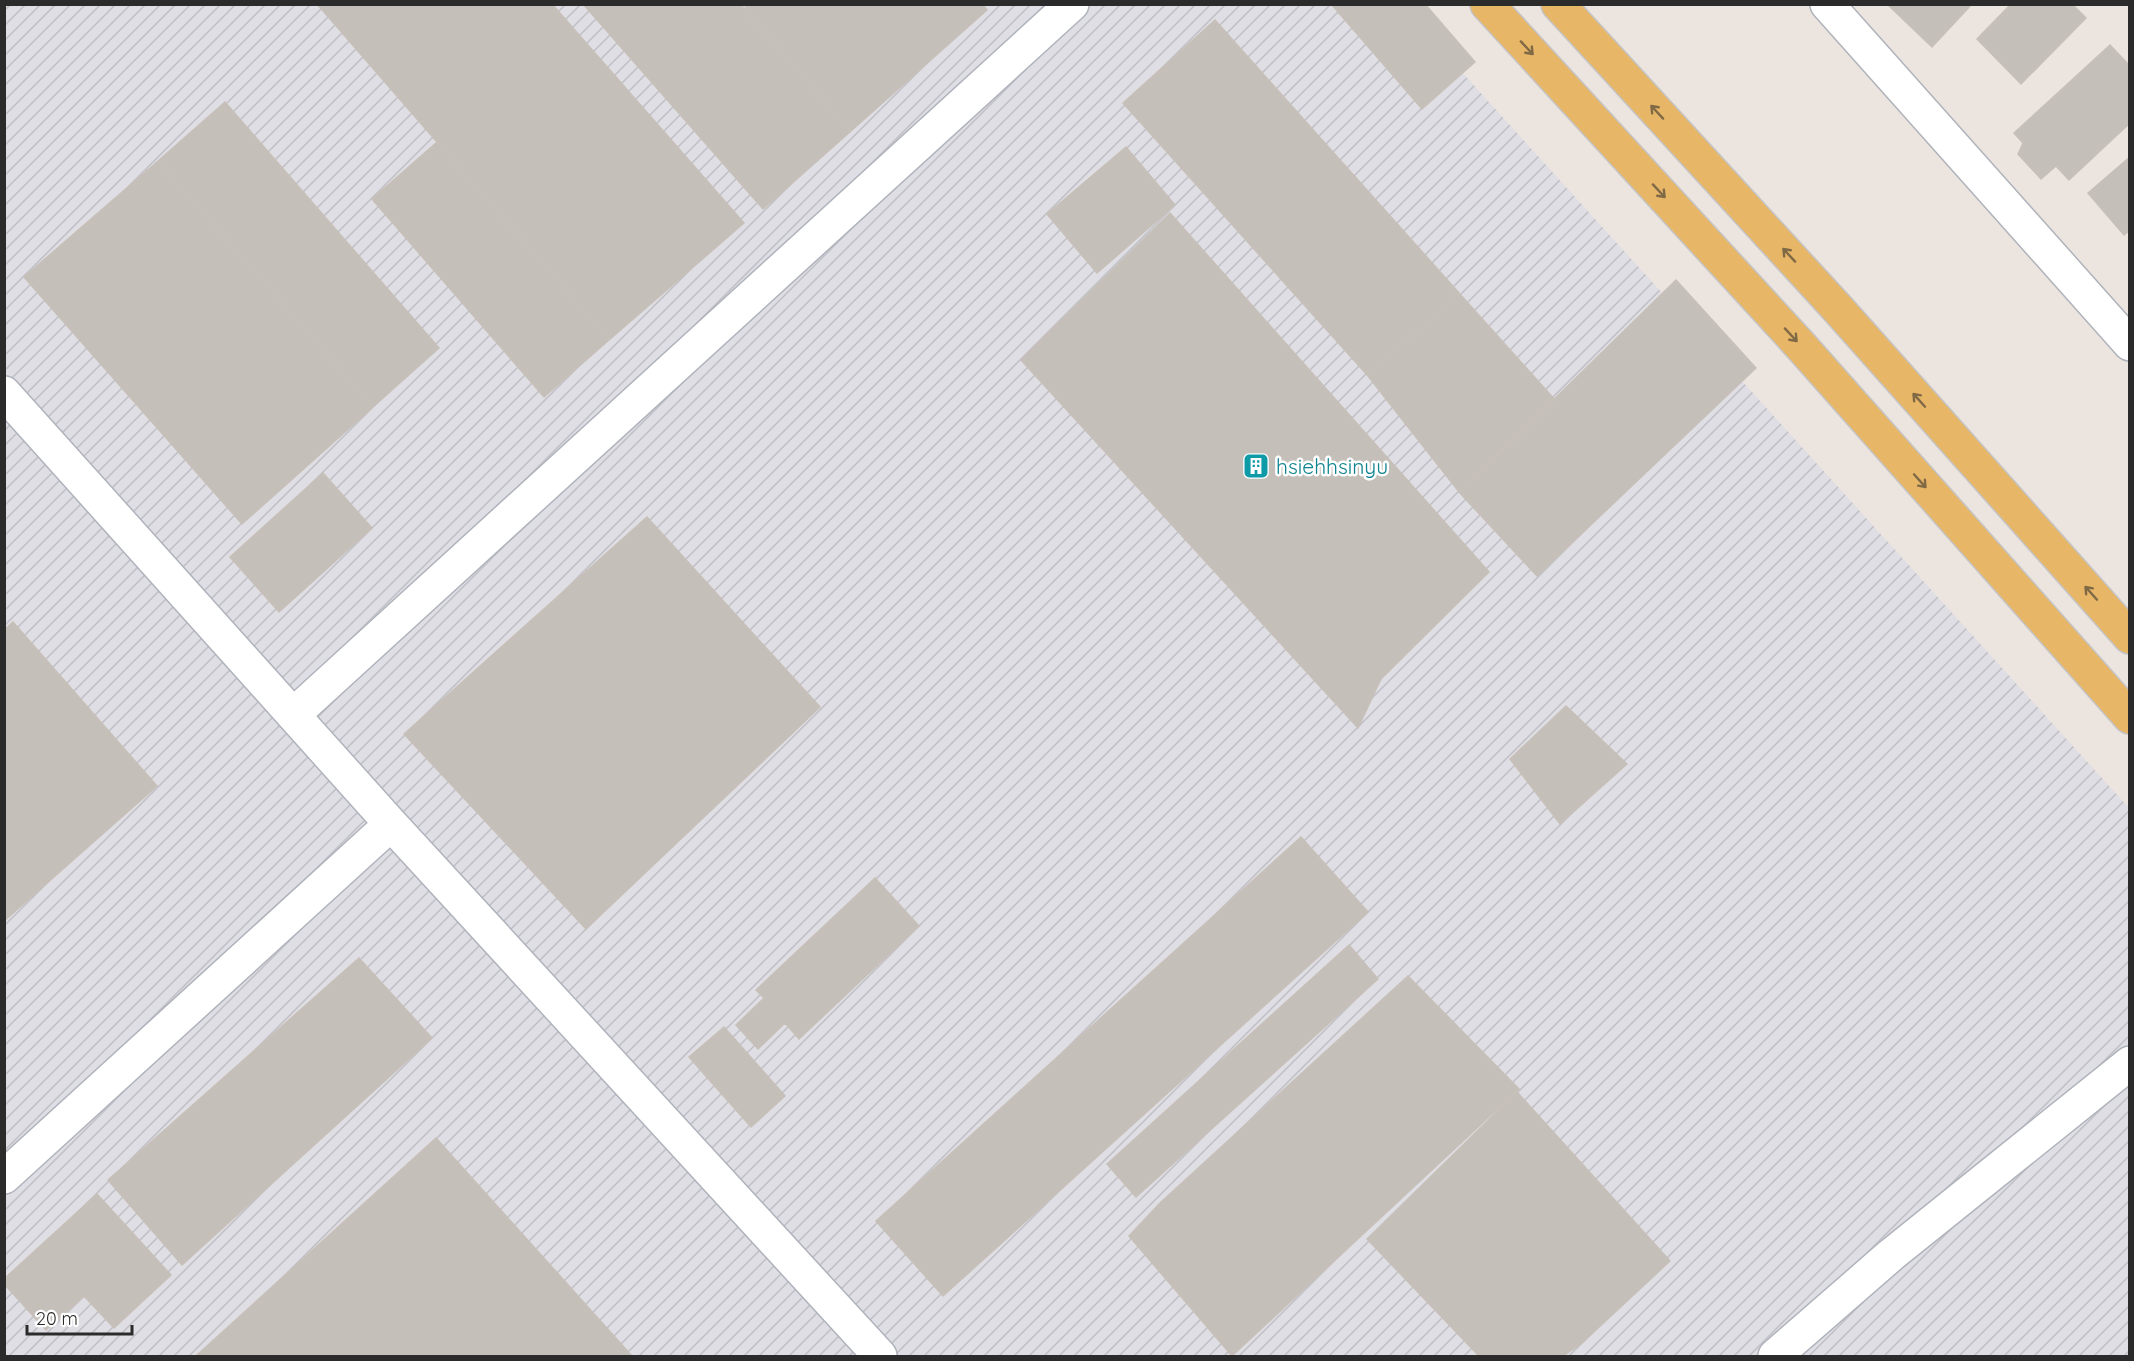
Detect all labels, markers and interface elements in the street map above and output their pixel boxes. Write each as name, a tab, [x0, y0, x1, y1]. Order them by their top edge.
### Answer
one-way arrow	[1520, 40, 1534, 55]
one-way arrow	[1650, 105, 1664, 120]
one-way arrow	[1652, 183, 1666, 198]
one-way arrow	[1782, 248, 1796, 263]
one-way arrow	[1784, 327, 1798, 342]
one-way arrow	[1912, 393, 1926, 408]
building icon: hsiehhsinyu	[1241, 451, 1271, 481]
place label: hsiehhsinyu	[1276, 453, 1388, 479]
one-way arrow	[1913, 473, 1927, 488]
one-way arrow	[2084, 586, 2098, 601]
scale bar	[27, 1298, 132, 1336]
text: 20 m	[36, 1307, 78, 1330]

